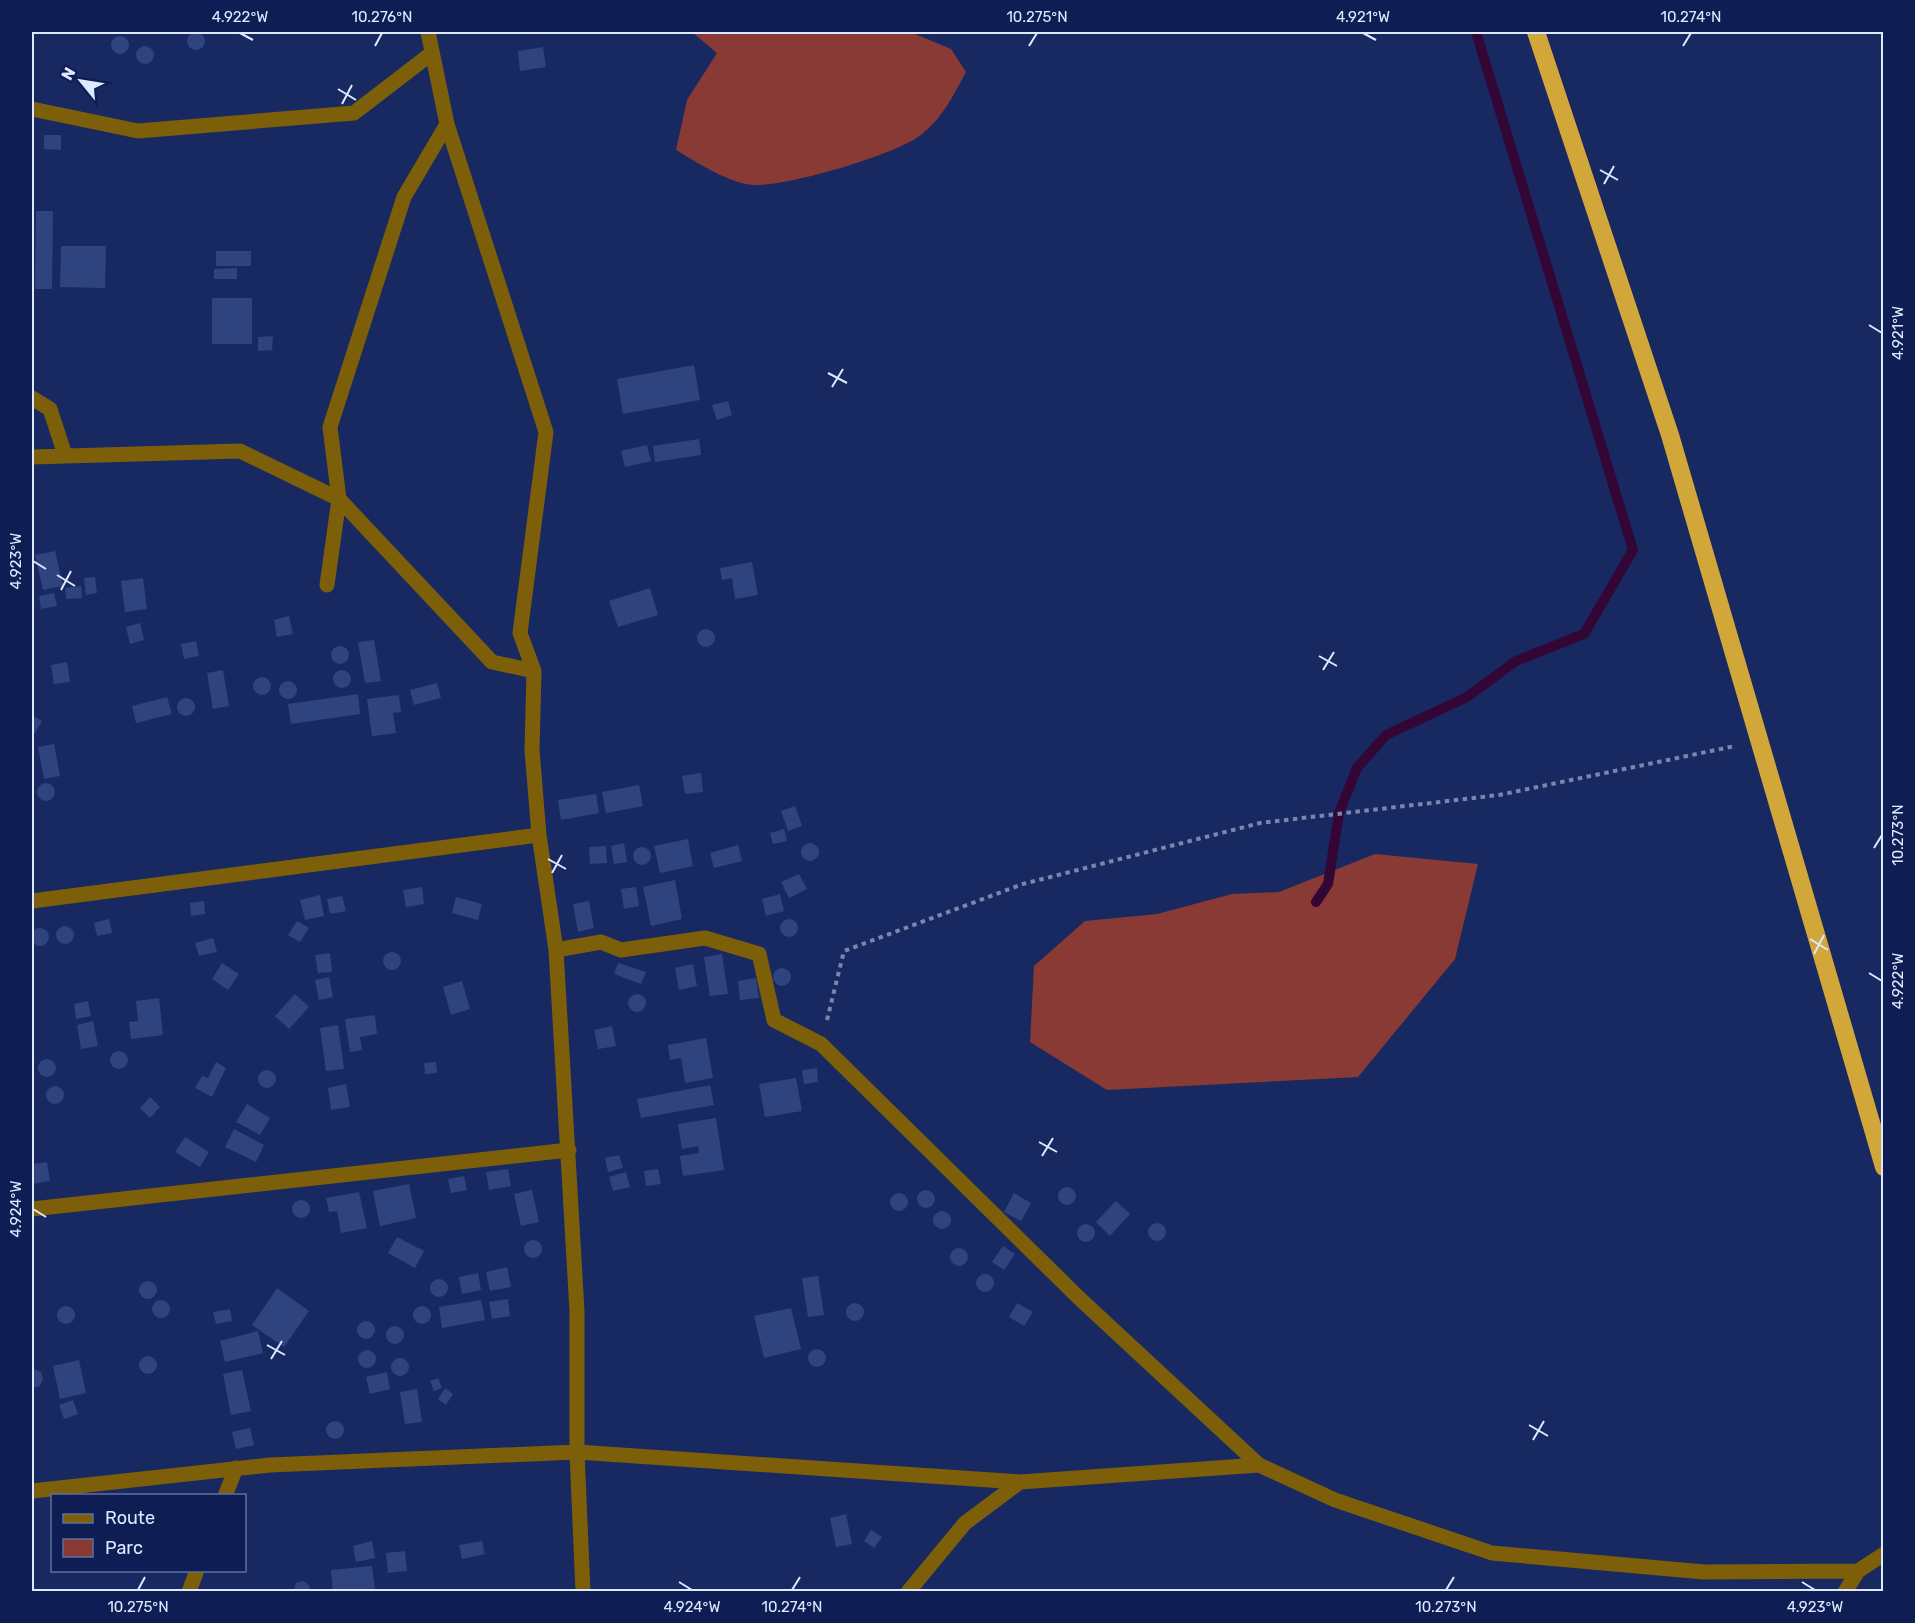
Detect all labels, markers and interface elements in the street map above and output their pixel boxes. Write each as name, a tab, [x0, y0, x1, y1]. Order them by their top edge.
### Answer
text: 4.922°W	[212, 8, 268, 26]
text: 10.276°N	[352, 8, 412, 26]
text: 10.275°N	[1006, 8, 1068, 26]
text: 4.921°W	[1336, 8, 1390, 26]
text: 10.274°N	[1660, 8, 1722, 26]
north arrow	[51, 51, 111, 111]
text: N	[57, 64, 80, 83]
text: 4.921°W	[1889, 306, 1907, 360]
text: 4.923°W	[7, 533, 25, 589]
text: 10.273°N	[1889, 804, 1907, 866]
text: 4.922°W	[1889, 953, 1907, 1009]
text: 4.924°W	[7, 1181, 25, 1237]
legend	[51, 1494, 246, 1572]
text: Route	[105, 1507, 155, 1529]
text: Parc	[105, 1537, 143, 1559]
text: 10.275°N	[107, 1598, 169, 1616]
text: 4.924°W	[664, 1598, 720, 1616]
text: 10.274°N	[761, 1598, 823, 1616]
text: 10.273°N	[1415, 1598, 1477, 1616]
text: 4.923°W	[1787, 1598, 1843, 1616]

